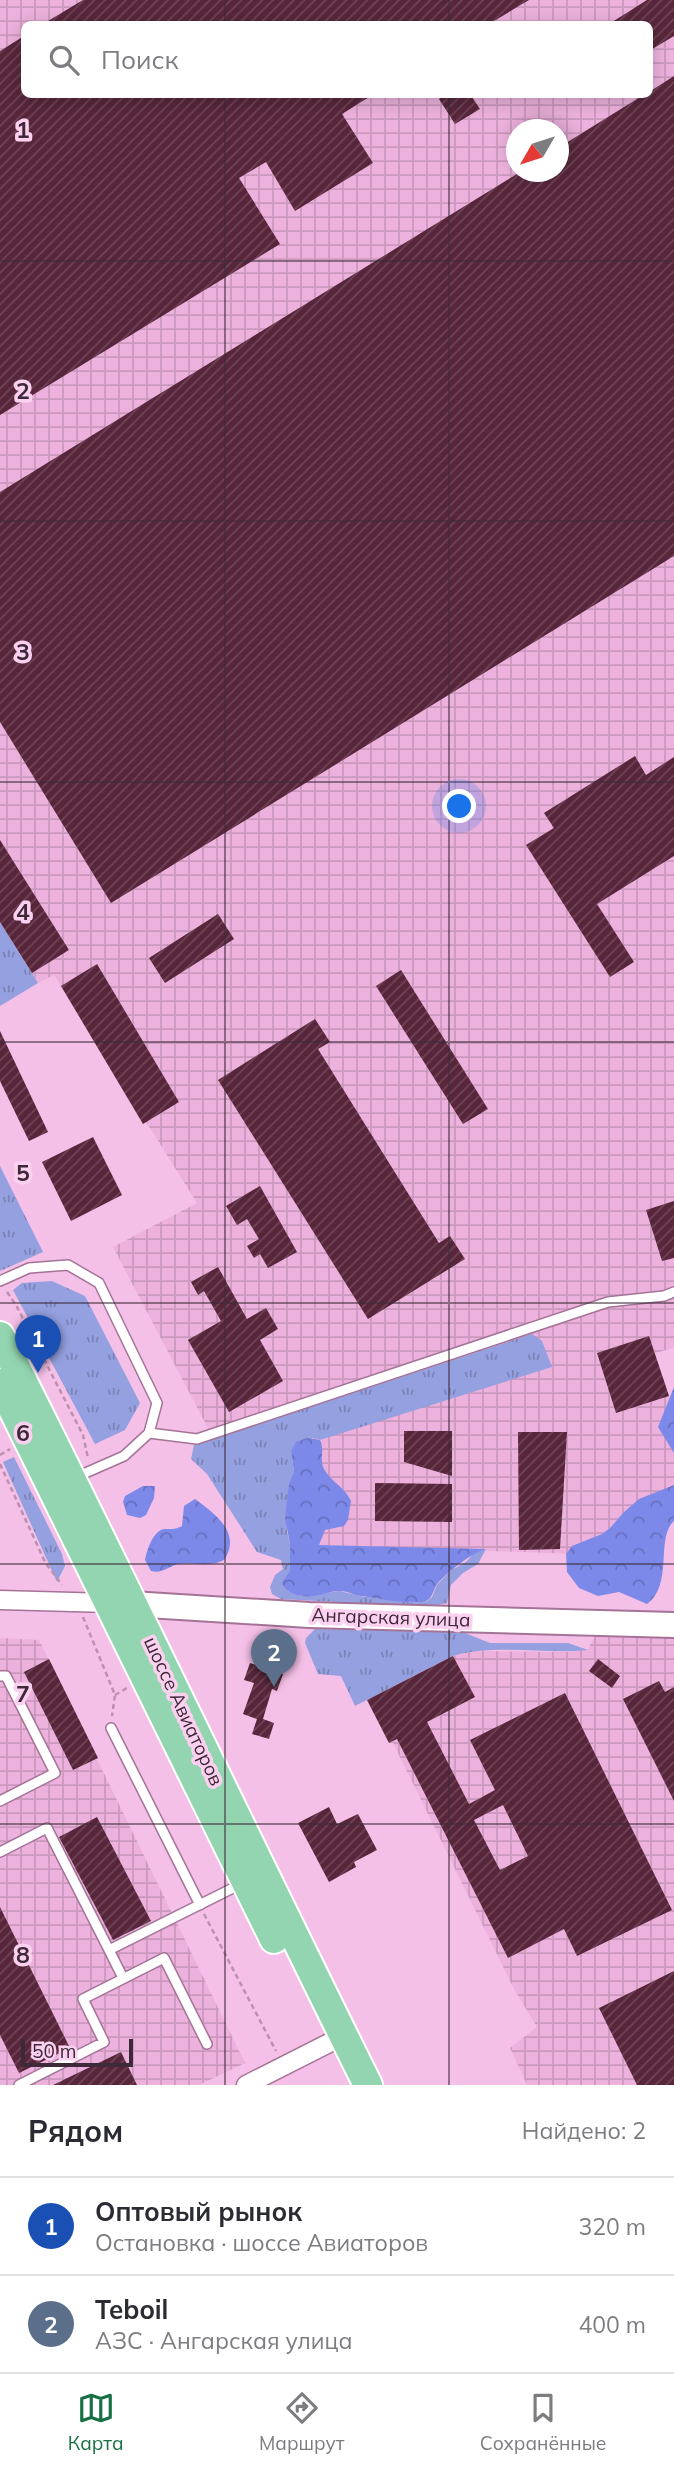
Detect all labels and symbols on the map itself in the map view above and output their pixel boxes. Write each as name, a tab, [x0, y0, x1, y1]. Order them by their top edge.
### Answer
text: 1	[16, 115, 30, 144]
north arrow	[506, 119, 569, 182]
text: 2	[16, 376, 30, 405]
text: 3	[16, 637, 30, 666]
your location	[442, 789, 476, 823]
text: 4	[16, 897, 30, 926]
text: 5	[16, 1158, 30, 1187]
pin: 1	[15, 1315, 61, 1373]
text: 6	[16, 1418, 30, 1447]
street label: Ангарская улица	[311, 1602, 471, 1632]
pin: 2	[251, 1629, 297, 1687]
street label: шоссе Авиаторов	[139, 1633, 229, 1789]
text: 7	[16, 1679, 30, 1708]
text: 8	[16, 1940, 30, 1969]
scale bar	[21, 2036, 133, 2068]

